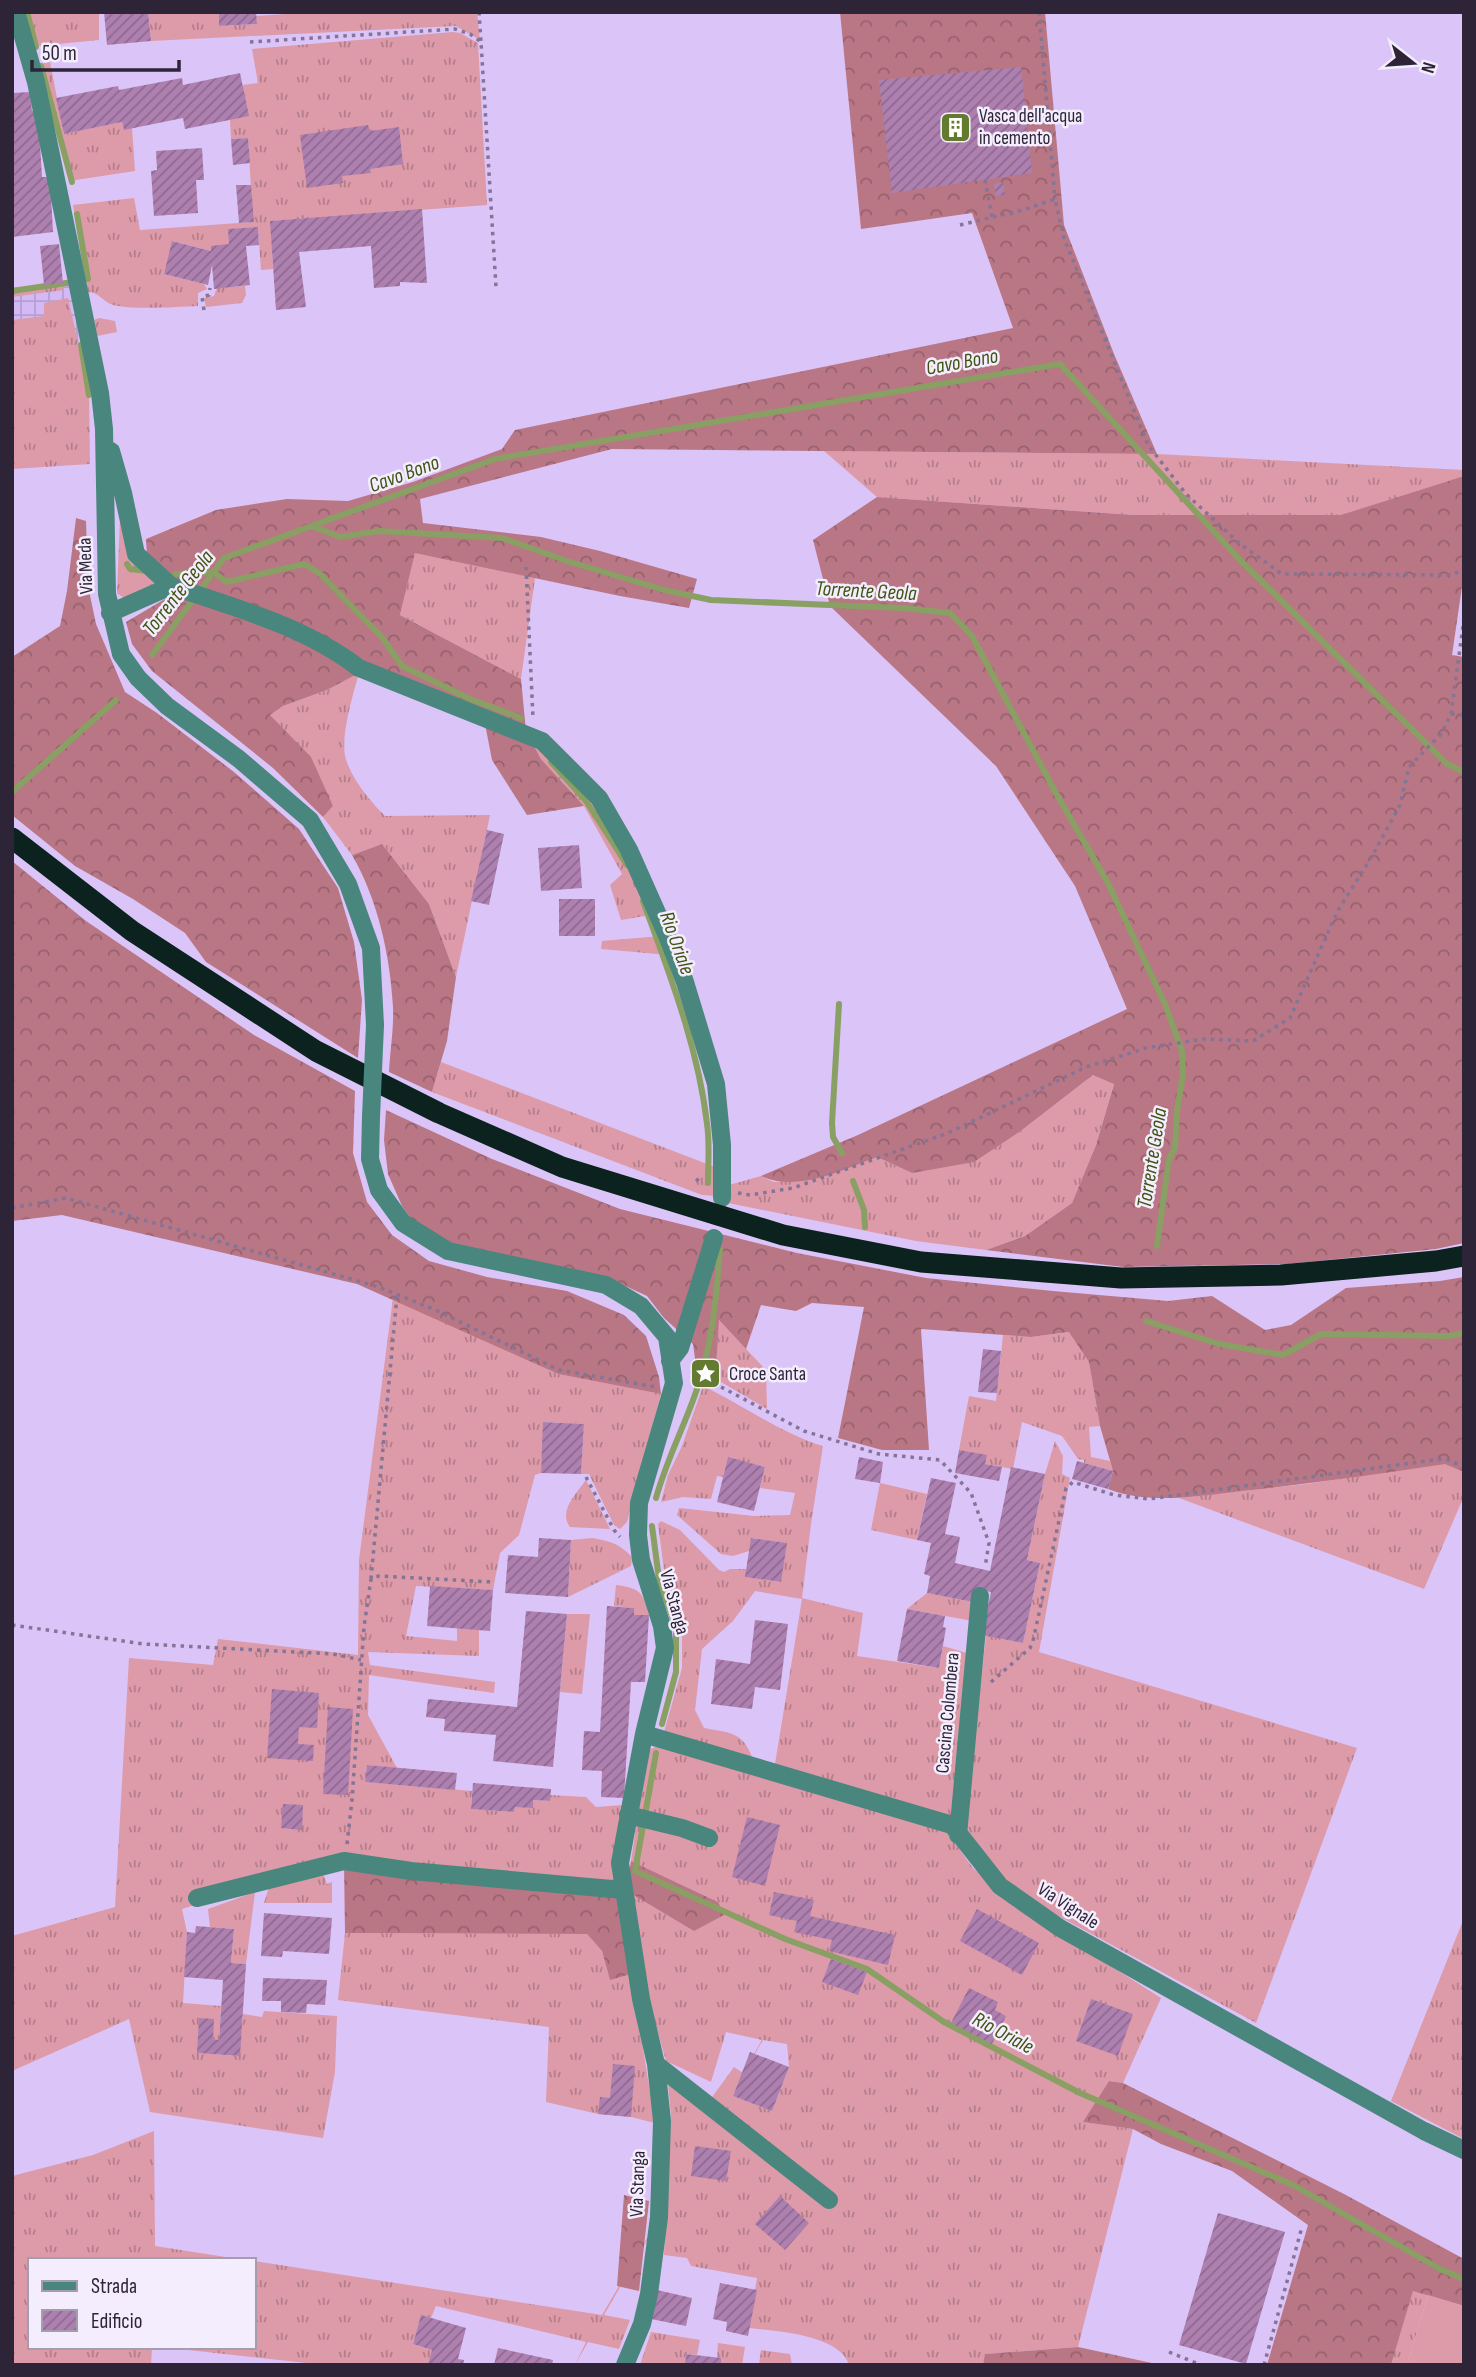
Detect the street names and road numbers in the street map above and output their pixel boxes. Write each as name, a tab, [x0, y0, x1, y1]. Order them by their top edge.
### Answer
street label: Via Meda	[74, 537, 98, 595]
street label: Via Stanga	[654, 1567, 694, 1637]
street label: Cascina Colombera	[931, 1652, 965, 1774]
street label: Via Vignale	[1033, 1878, 1103, 1934]
street label: Via Stanga	[625, 2150, 651, 2218]

